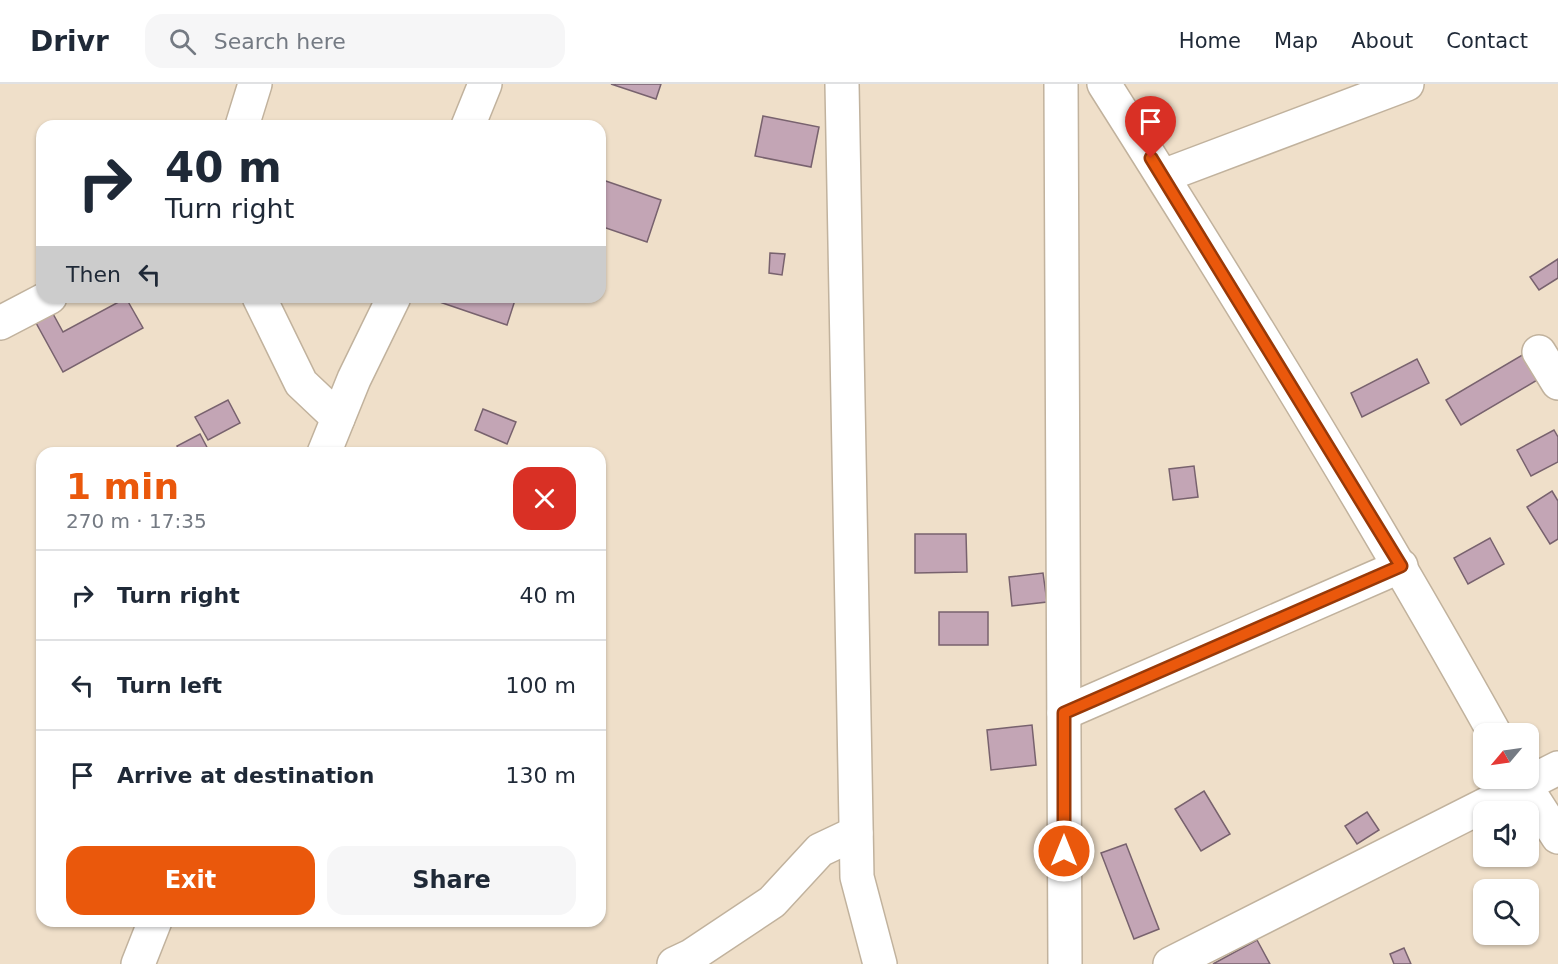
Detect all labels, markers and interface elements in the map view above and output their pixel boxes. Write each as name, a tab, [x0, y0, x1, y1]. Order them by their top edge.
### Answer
search box	[145, 14, 565, 68]
text: Drivr	[30, 25, 109, 58]
icon: search	[166, 25, 199, 58]
text: Search here	[214, 29, 346, 54]
text: Home	[1179, 29, 1241, 53]
text: Map	[1274, 29, 1318, 53]
text: About	[1351, 29, 1413, 53]
text: Contact	[1446, 29, 1528, 53]
pin	[1125, 96, 1176, 158]
icon: arrive	[1134, 105, 1167, 138]
text: 40 m	[165, 143, 282, 192]
icon: right	[66, 144, 144, 222]
text: Turn right	[165, 193, 294, 224]
icon: left	[133, 258, 166, 291]
text: Then	[66, 262, 121, 287]
text: 1 min	[66, 466, 179, 507]
button: close	[513, 467, 576, 530]
text: 270 m · 17:35	[66, 509, 207, 533]
icon: right	[66, 579, 99, 612]
text: Turn right	[117, 583, 240, 608]
text: 40 m	[520, 583, 576, 608]
icon: left	[66, 669, 99, 702]
text: Turn left	[117, 673, 222, 698]
text: 100 m	[506, 673, 576, 698]
north arrow	[1473, 723, 1539, 789]
map controls	[1473, 723, 1539, 945]
icon: arrive	[66, 759, 99, 792]
text: Arrive at destination	[117, 763, 374, 788]
text: 130 m	[506, 763, 576, 788]
button: sound	[1473, 801, 1539, 867]
position arrow	[1032, 819, 1096, 883]
button: Exit	[66, 846, 315, 915]
button: Share	[327, 846, 576, 915]
button: search	[1473, 879, 1539, 945]

